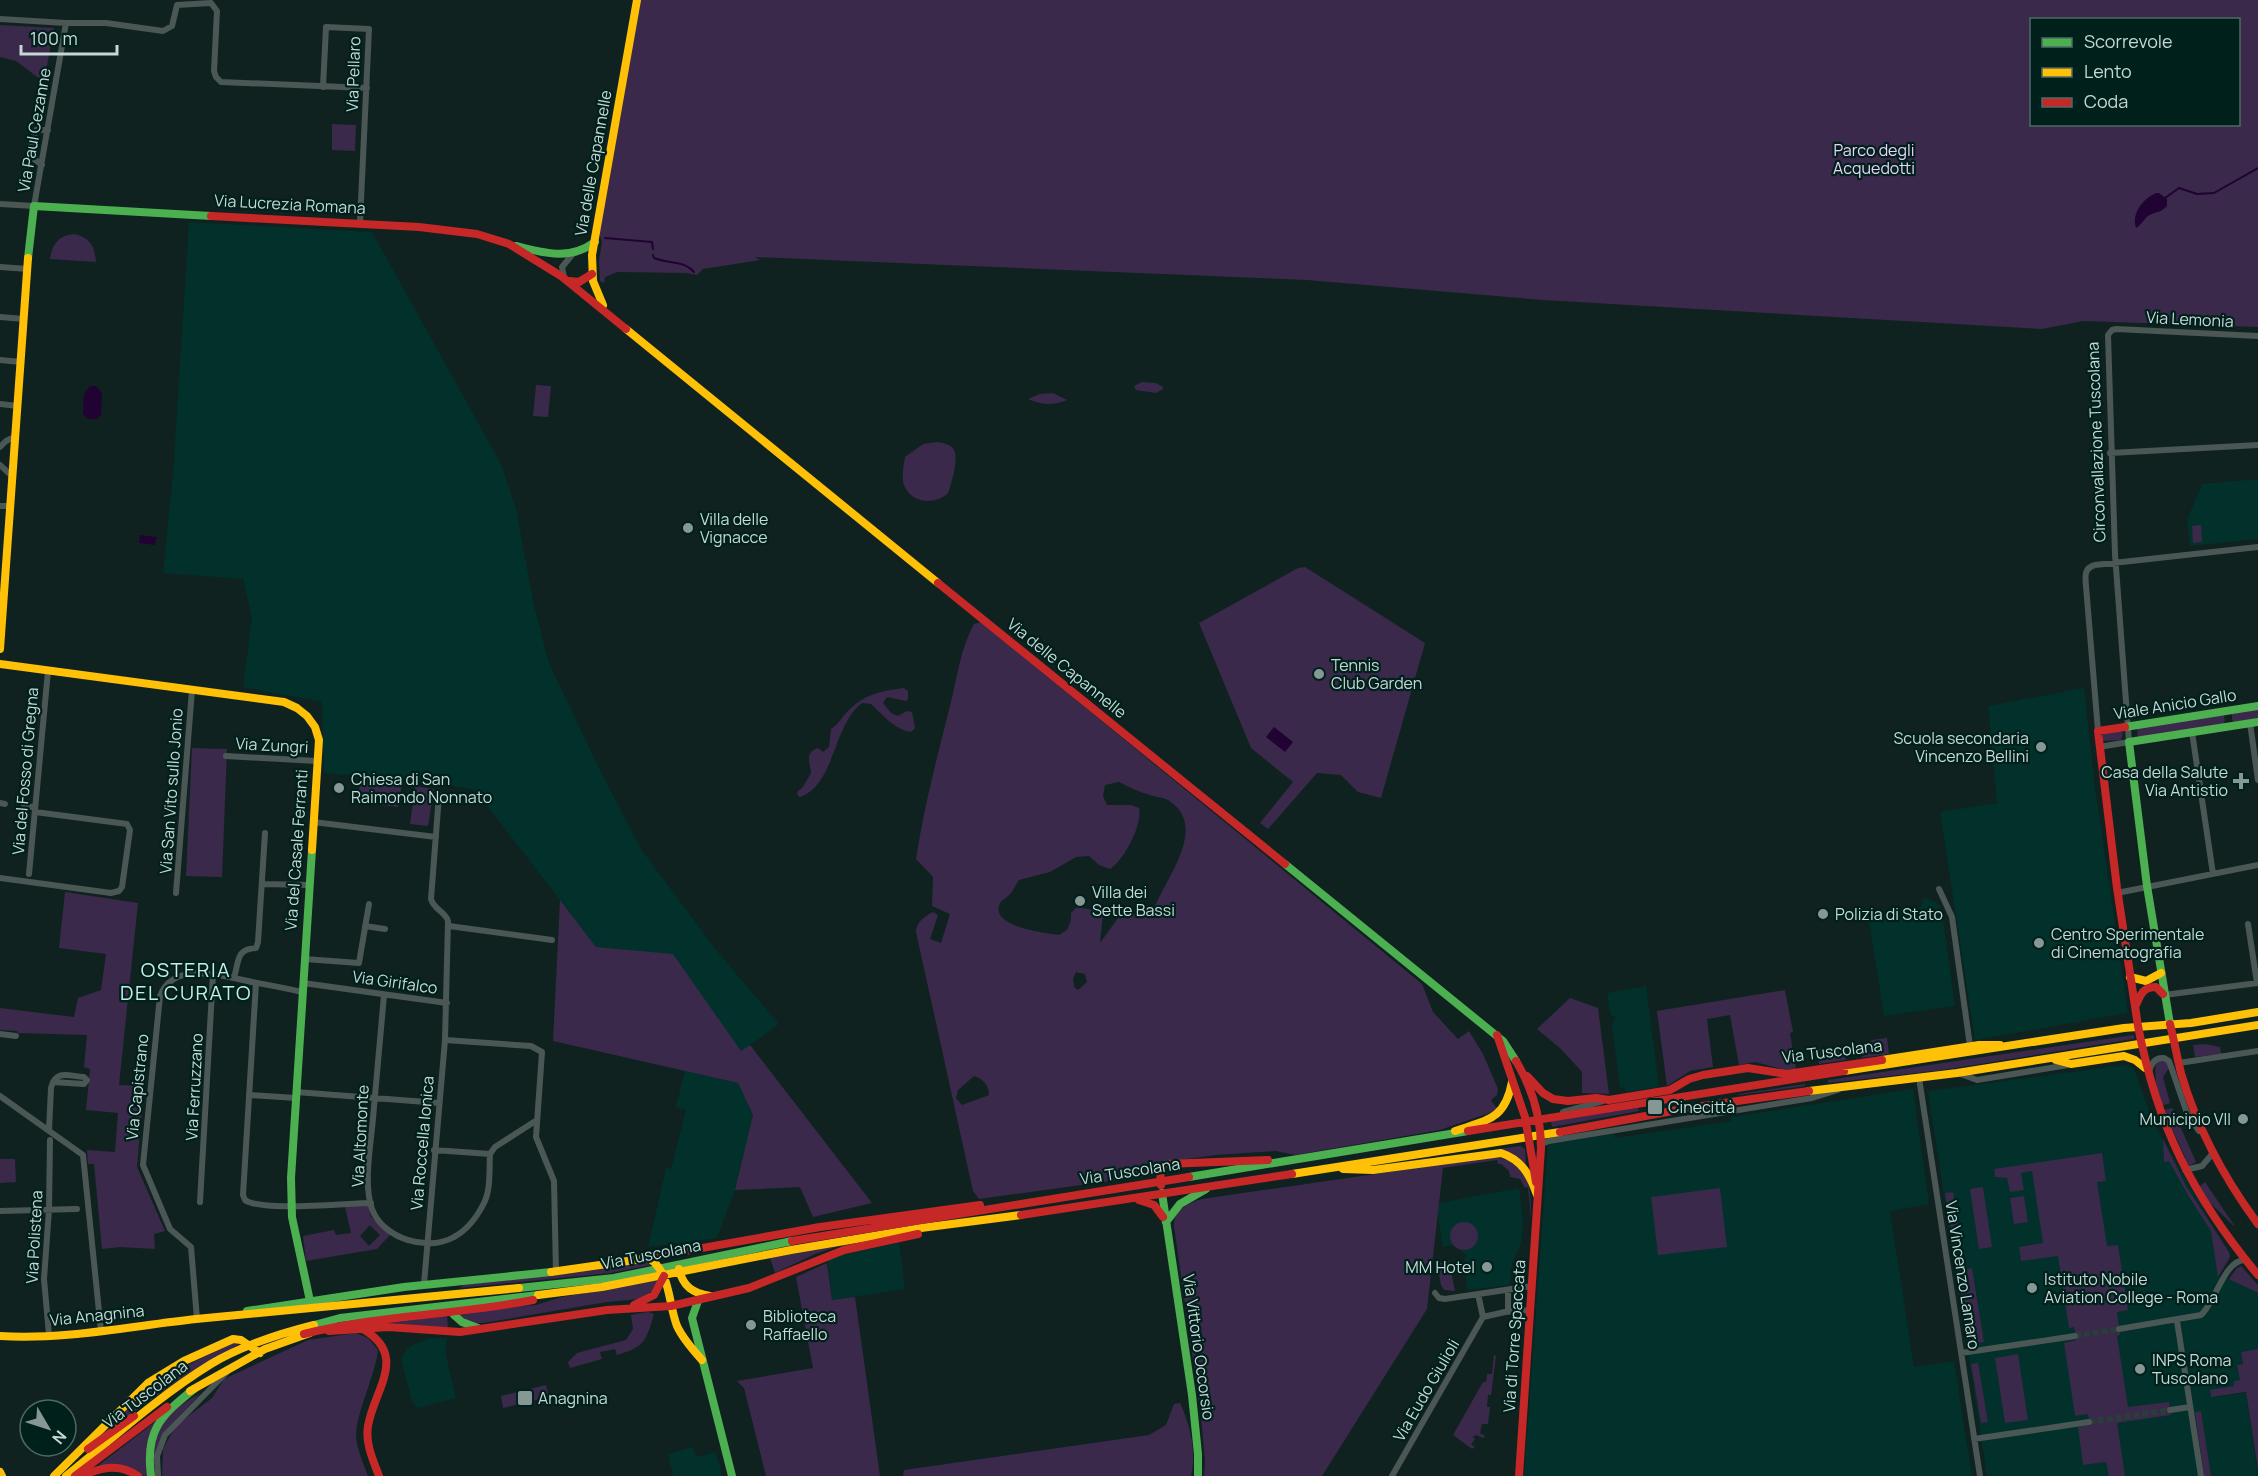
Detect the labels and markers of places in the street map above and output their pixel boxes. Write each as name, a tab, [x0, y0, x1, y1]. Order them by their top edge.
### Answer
place label: Villa delle Vignacce	[700, 508, 768, 548]
marker: Villa delle Vignacce	[681, 521, 695, 535]
place label: Tennis Club Garden	[1331, 654, 1422, 694]
marker: Tennis Club Garden	[1312, 667, 1326, 681]
place label: Scuola secondaria Vincenzo Bellini	[1893, 727, 2029, 767]
marker: Scuola secondaria Vincenzo Bellini	[2034, 740, 2048, 754]
place label: Casa della Salute Via Antistio	[2101, 761, 2228, 801]
place label: Chiesa di San Raimondo Nonnato	[351, 768, 492, 808]
marker: Casa della Salute Via Antistio	[2232, 772, 2250, 790]
marker: Chiesa di San Raimondo Nonnato	[332, 781, 346, 795]
place label: Villa dei Sette Bassi	[1092, 881, 1175, 921]
marker: Villa dei Sette Bassi	[1073, 894, 1087, 908]
place label: Polizia di Stato	[1835, 903, 1943, 925]
marker: Polizia di Stato	[1816, 907, 1830, 921]
place label: Centro Sperimentale di Cinematografia	[2051, 923, 2204, 963]
marker: Centro Sperimentale di Cinematografia	[2032, 936, 2046, 950]
place label: Cinecittà	[1668, 1096, 1735, 1118]
marker: Cinecittà	[1646, 1098, 1664, 1116]
place label: Municipio VII	[2139, 1108, 2231, 1130]
marker: Municipio VII	[2236, 1112, 2250, 1126]
place label: MM Hotel	[1405, 1256, 1475, 1278]
marker: MM Hotel	[1480, 1260, 1494, 1274]
place label: Istituto Nobile Aviation College - Roma	[2044, 1268, 2218, 1308]
marker: Istituto Nobile Aviation College - Roma	[2025, 1281, 2039, 1295]
place label: Biblioteca Raffaello	[763, 1305, 836, 1345]
marker: Biblioteca Raffaello	[744, 1318, 758, 1332]
place label: INPS Roma Tuscolano	[2152, 1349, 2231, 1389]
marker: INPS Roma Tuscolano	[2133, 1362, 2147, 1376]
place label: Anagnina	[538, 1387, 608, 1409]
marker: Anagnina	[516, 1389, 534, 1407]

